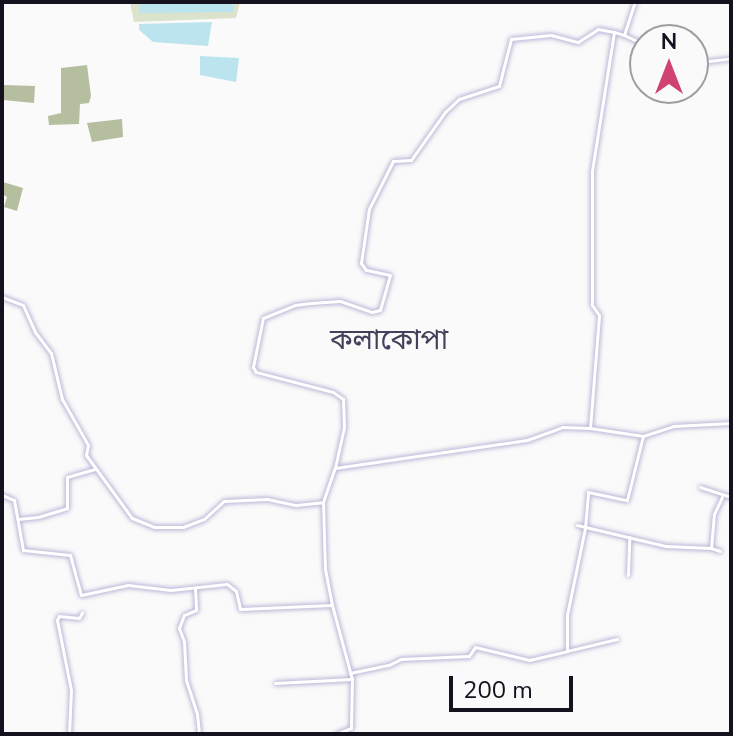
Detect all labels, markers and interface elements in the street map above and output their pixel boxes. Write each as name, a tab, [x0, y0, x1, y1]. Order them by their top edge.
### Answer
north arrow	[629, 24, 709, 104]
text: N	[661, 27, 677, 57]
district label: কলাকোপা	[330, 323, 448, 357]
scale bar	[453, 660, 577, 710]
text: 200 m	[463, 674, 533, 706]

